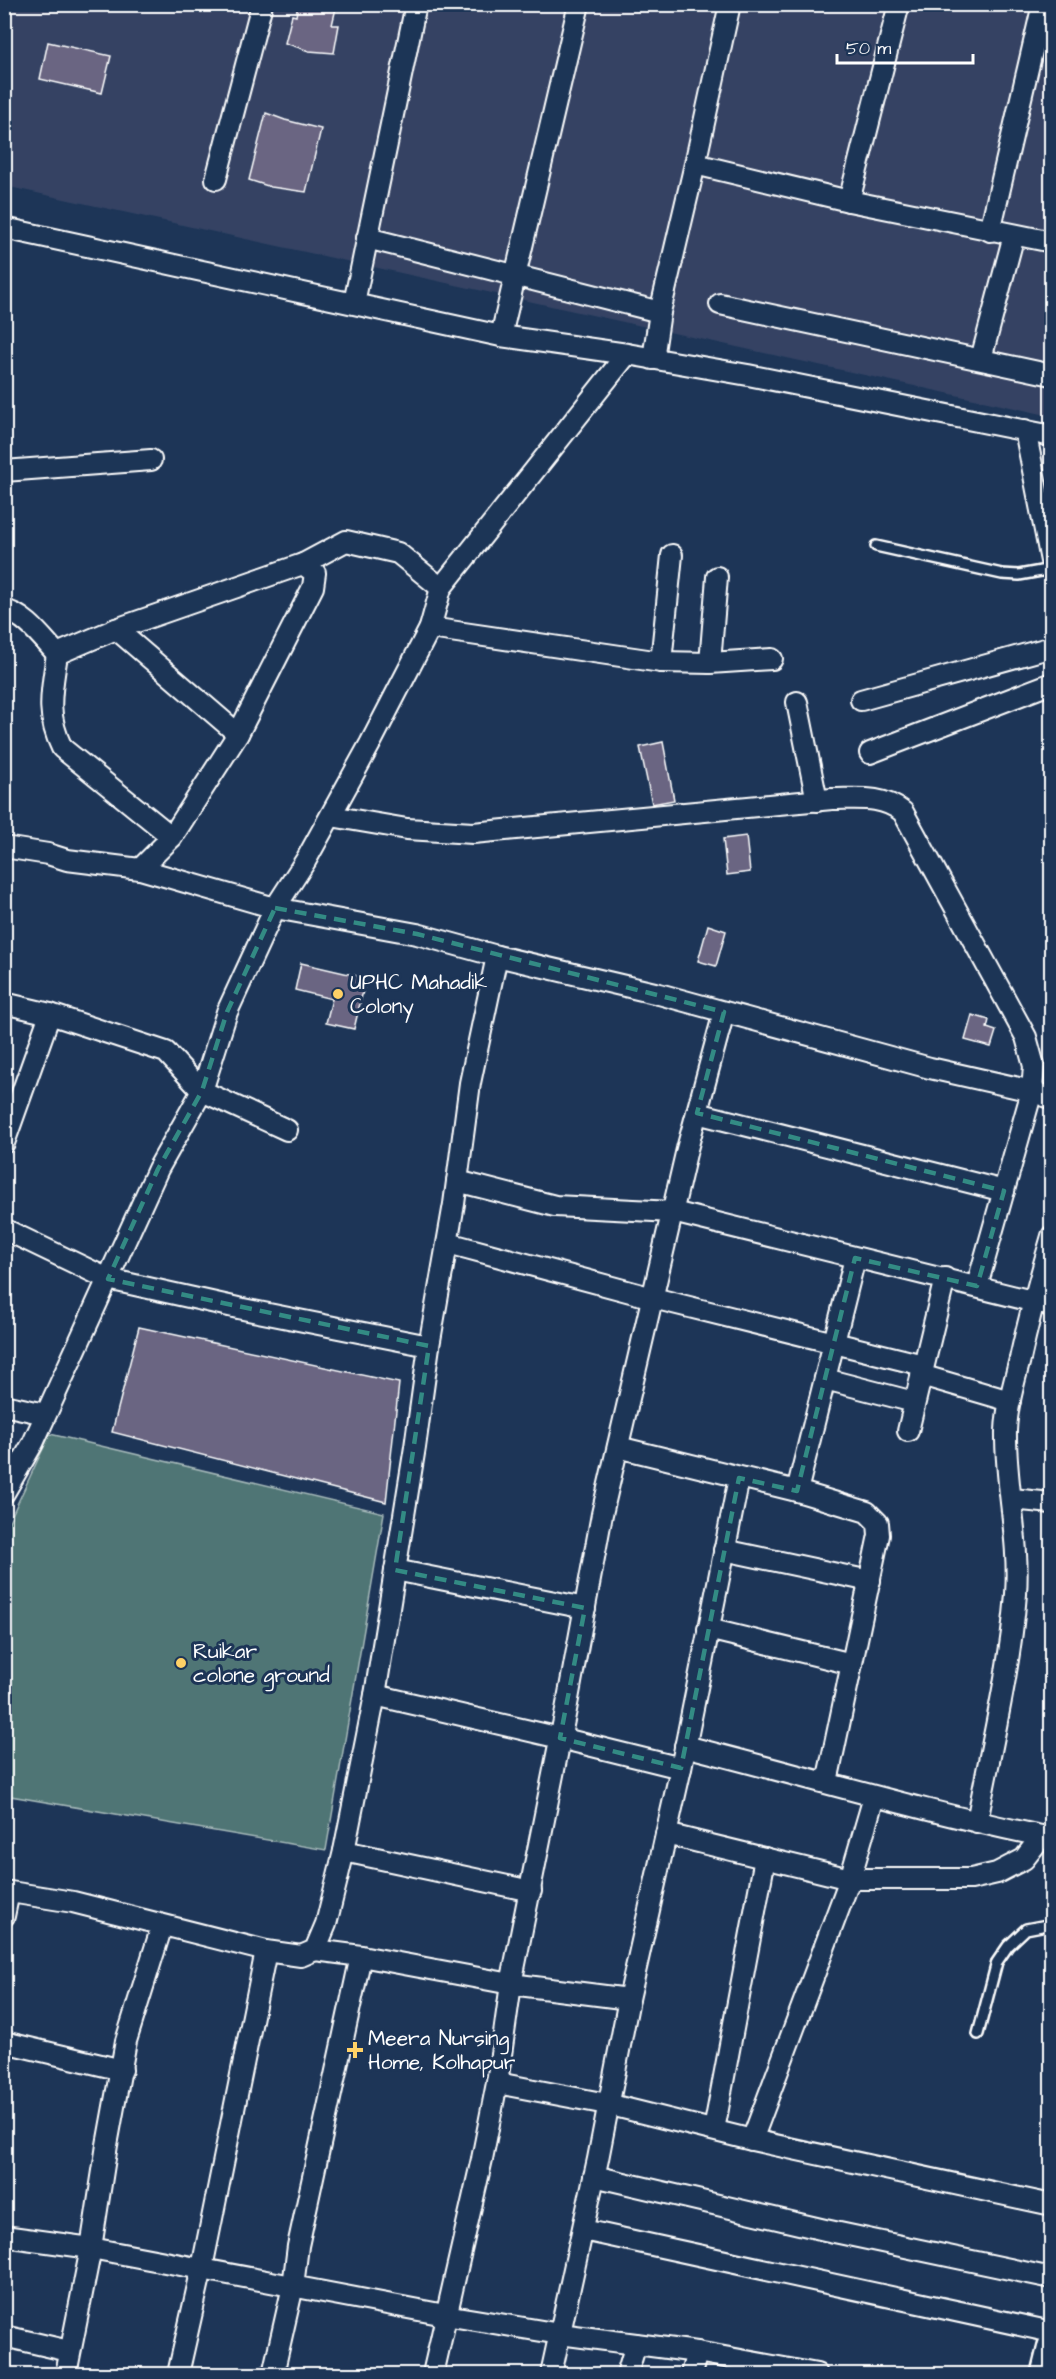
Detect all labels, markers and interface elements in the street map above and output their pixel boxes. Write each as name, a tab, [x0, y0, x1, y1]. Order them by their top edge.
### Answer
scale bar	[837, 27, 974, 65]
text: 50 m	[846, 36, 891, 61]
place label: UPHC Mahadik Colony	[350, 968, 487, 1023]
marker: UPHC Mahadik Colony	[331, 987, 345, 1001]
place label: Ruikar colone ground	[193, 1637, 330, 1692]
marker: Ruikar colone ground	[174, 1656, 188, 1670]
place label: Meera Nursing Home, Kolhapur	[368, 2024, 516, 2078]
marker: Meera Nursing Home, Kolhapur	[346, 2041, 364, 2059]

